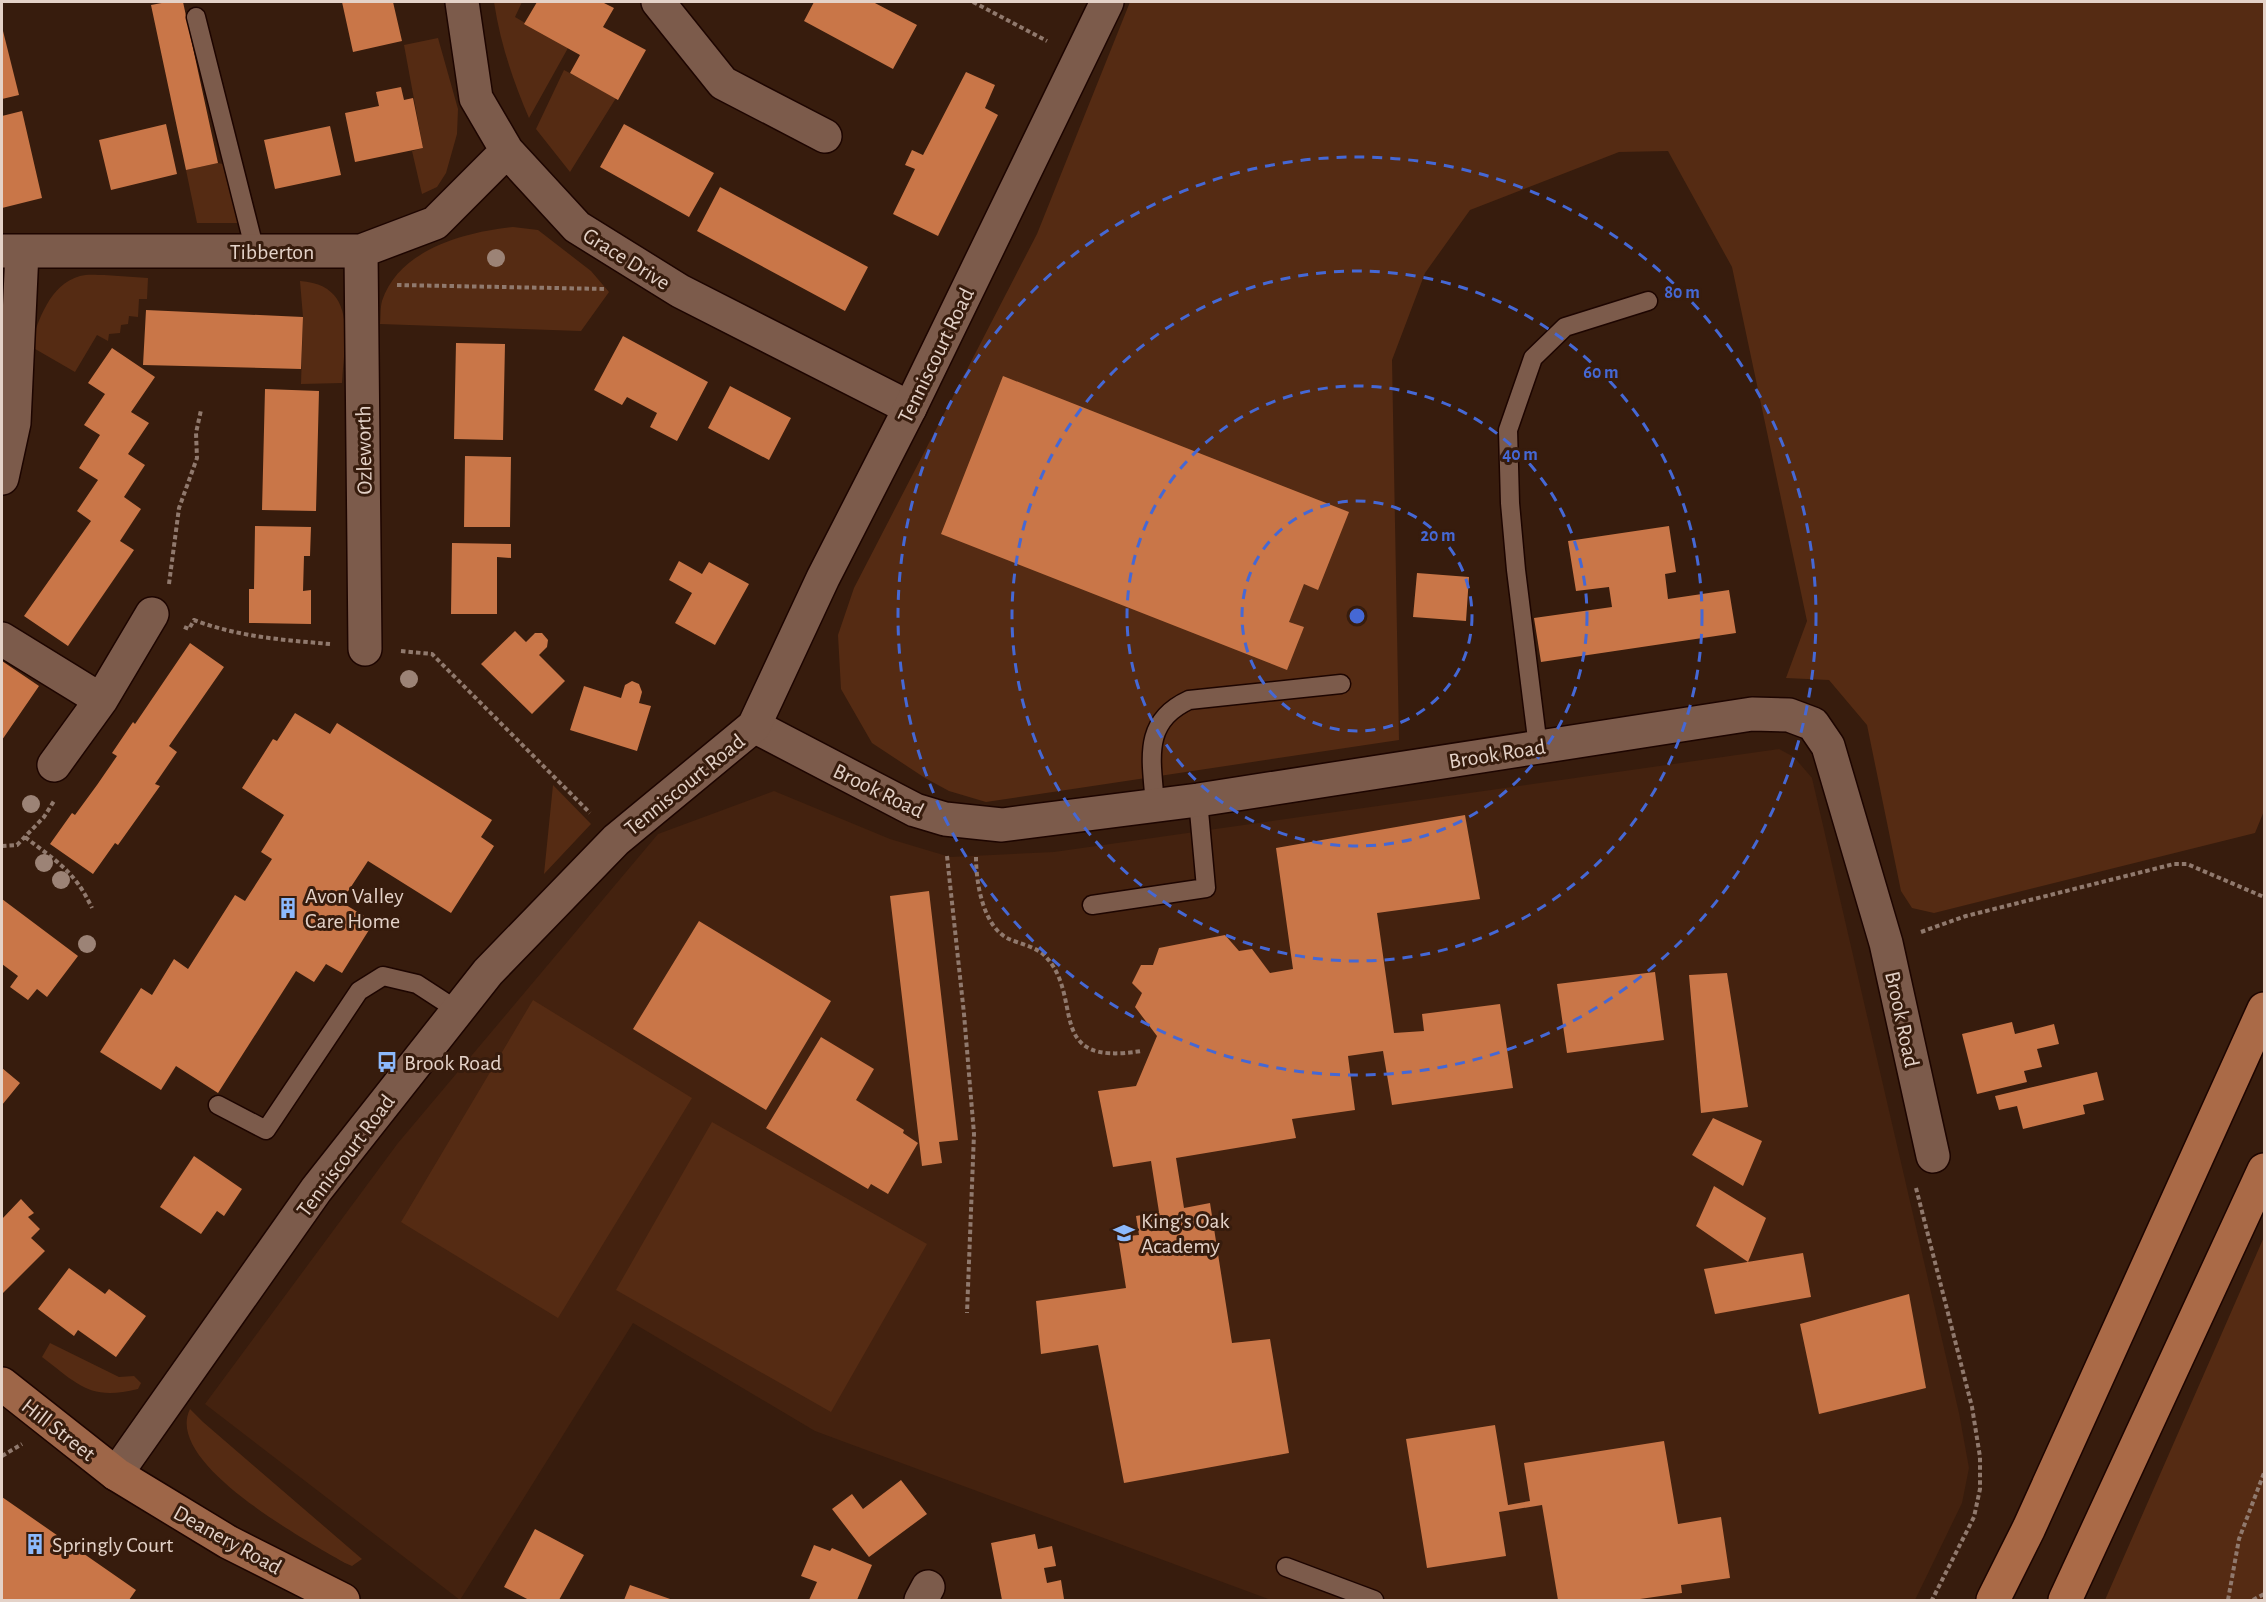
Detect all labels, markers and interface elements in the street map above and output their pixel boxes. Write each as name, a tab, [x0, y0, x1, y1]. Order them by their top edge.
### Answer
street label: Grace Drive	[579, 224, 674, 294]
street label: Tibberton	[230, 241, 314, 263]
street label: Tenniscourt Road	[894, 284, 978, 426]
text: 80 m	[1664, 284, 1700, 302]
text: 60 m	[1583, 364, 1619, 382]
street label: Ozleworth	[352, 405, 376, 495]
text: 40 m	[1502, 446, 1538, 464]
text: 20 m	[1420, 527, 1456, 545]
centre of rings	[1347, 606, 1367, 626]
street label: Tenniscourt Road	[621, 730, 749, 840]
street label: Brook Road	[1447, 735, 1547, 772]
street label: Brook Road	[830, 760, 927, 822]
place label: Avon Valley Care Home	[305, 885, 404, 932]
building icon: Avon Valley Care Home	[276, 896, 300, 920]
street label: Brook Road	[1881, 969, 1923, 1069]
bus stop icon: Brook Road	[375, 1050, 399, 1074]
place label: Brook Road	[404, 1052, 502, 1074]
street label: Tenniscourt Road	[293, 1090, 399, 1221]
place label: King's Oak Academy	[1141, 1210, 1230, 1257]
school or university icon: King's Oak Academy	[1112, 1221, 1136, 1245]
street label: Hill Street	[17, 1394, 99, 1465]
street label: Deanery Road	[170, 1501, 285, 1579]
building icon: Springly Court	[23, 1532, 47, 1556]
place label: Springly Court	[52, 1534, 173, 1556]

